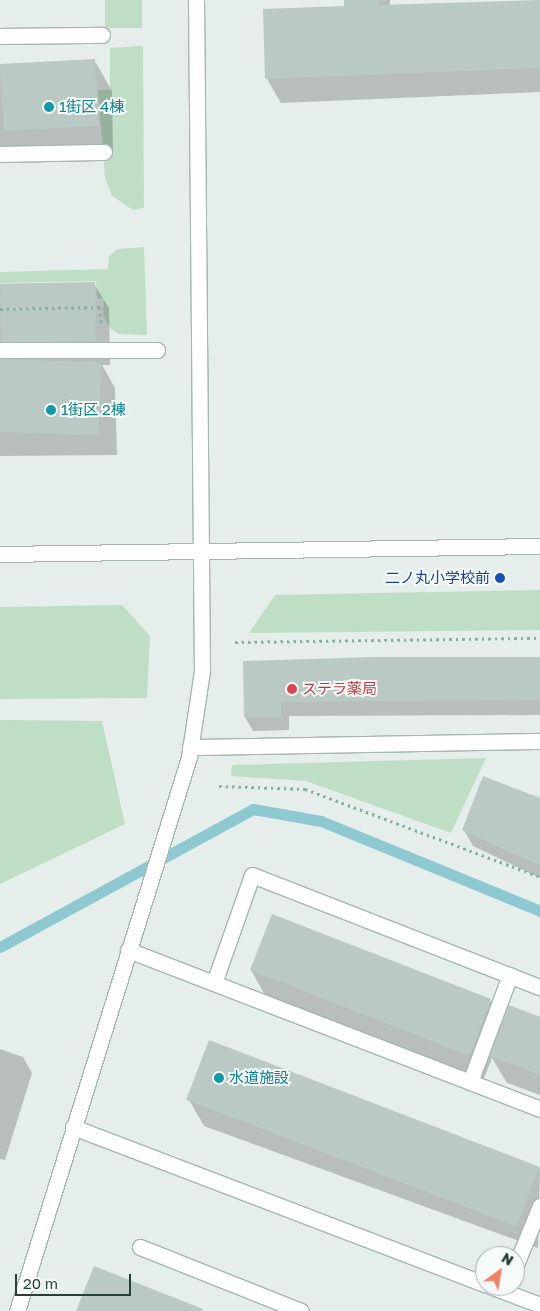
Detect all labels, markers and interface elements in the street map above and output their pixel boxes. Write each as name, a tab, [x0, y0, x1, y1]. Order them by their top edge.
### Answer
place label: 1街区 4棟	[59, 98, 124, 116]
marker: 1街区 4棟	[43, 101, 55, 113]
place label: 1街区 2棟	[61, 401, 126, 419]
marker: 1街区 2棟	[45, 404, 57, 416]
place label: 二ノ丸小学校前	[385, 569, 490, 587]
marker: 二ノ丸小学校前	[494, 572, 506, 584]
place label: ステラ薬局	[302, 680, 377, 698]
marker: ステラ薬局	[286, 683, 298, 695]
place label: 水道施設	[229, 1069, 289, 1087]
marker: 水道施設	[213, 1072, 225, 1084]
north arrow	[475, 1246, 525, 1296]
text: N	[499, 1249, 517, 1269]
scale bar	[18, 1264, 134, 1296]
text: 20 m	[23, 1274, 58, 1292]

